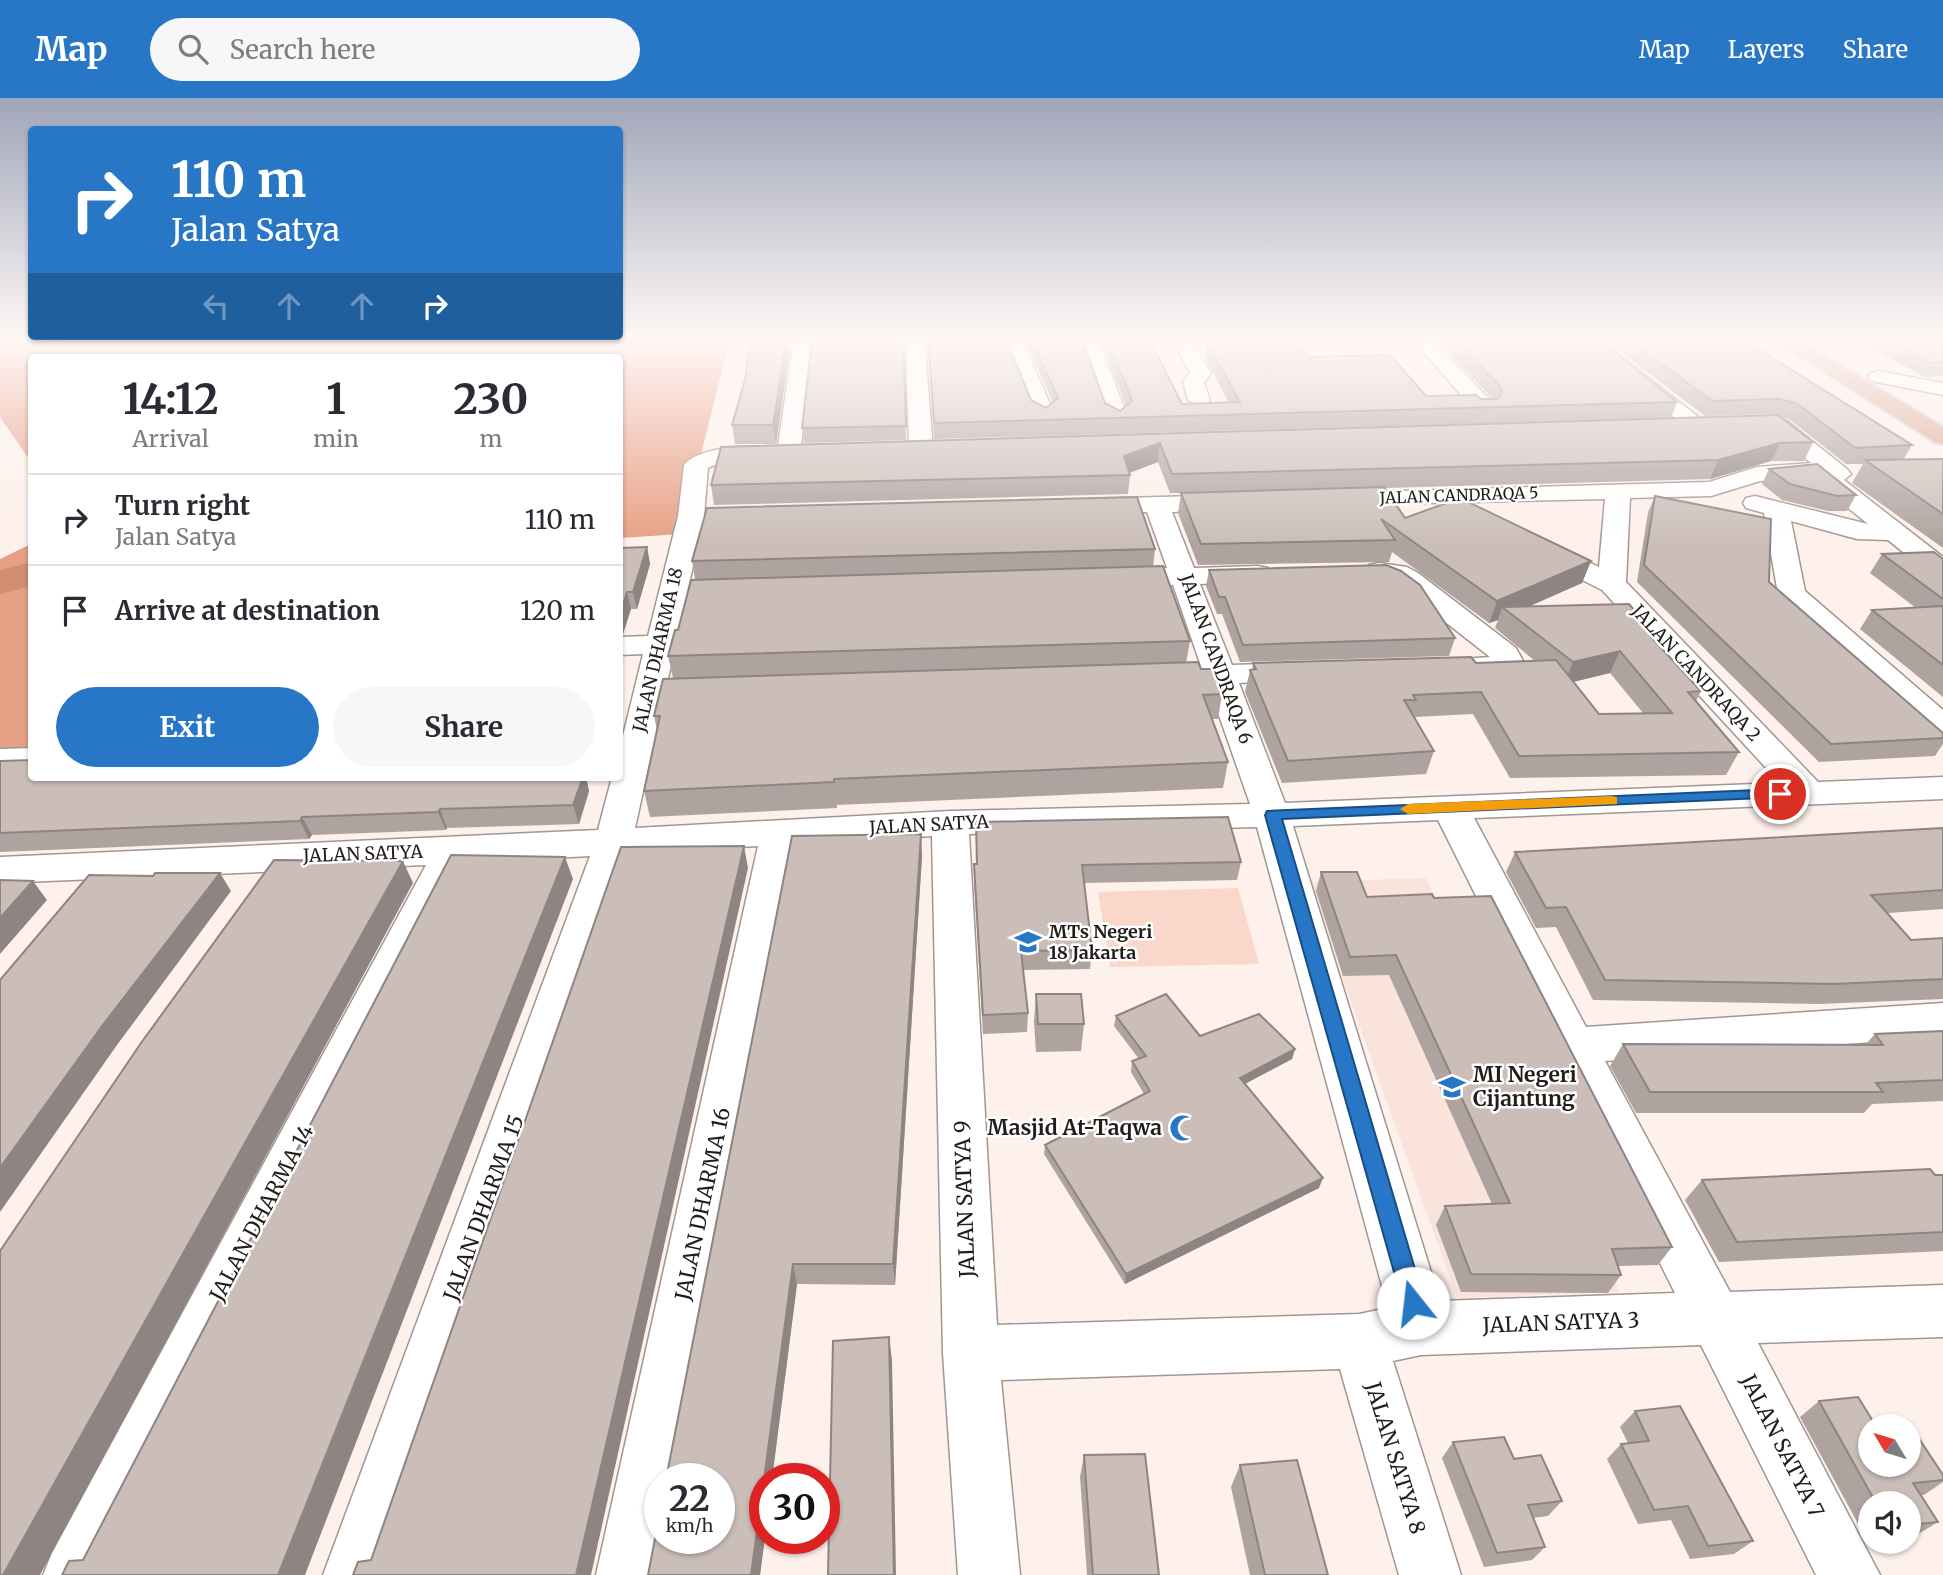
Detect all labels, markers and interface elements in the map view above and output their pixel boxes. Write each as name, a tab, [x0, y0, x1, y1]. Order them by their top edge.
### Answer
search box	[150, 18, 640, 81]
text: Map	[35, 29, 108, 70]
icon: search	[174, 30, 212, 68]
text: Search here	[230, 33, 375, 66]
text: Map	[1639, 34, 1690, 65]
text: Layers	[1728, 34, 1804, 65]
text: Share	[1842, 34, 1908, 65]
text: 110 m	[171, 149, 306, 210]
icon: right	[56, 154, 147, 245]
text: Jalan Satya	[171, 210, 340, 250]
icon: left	[197, 287, 235, 325]
icon: ahead	[270, 287, 308, 325]
icon: ahead	[343, 287, 381, 325]
icon: right	[416, 287, 454, 325]
text: 14:12	[123, 373, 219, 425]
text: 1	[326, 373, 346, 425]
text: 230	[453, 373, 528, 425]
text: Arrival	[132, 424, 209, 453]
text: min	[313, 424, 359, 453]
text: m	[479, 424, 502, 453]
street label: JALAN CANDRAQA 5	[1378, 482, 1539, 508]
text: Turn right	[115, 489, 250, 522]
icon: right	[56, 501, 94, 539]
text: 110 m	[525, 503, 595, 536]
text: Jalan Satya	[115, 522, 236, 551]
street label: JALAN DHARMA 18	[627, 565, 688, 735]
street label: JALAN CANDRAQA 6	[1175, 570, 1258, 747]
icon: arrive	[56, 592, 94, 630]
text: Arrive at destination	[115, 594, 380, 627]
text: 120 m	[520, 594, 595, 627]
street label: JALAN CANDRAQA 2	[1626, 599, 1766, 746]
button: Exit	[56, 687, 319, 767]
button: Share	[333, 687, 595, 767]
pin	[1750, 764, 1810, 824]
icon: arrive	[1761, 775, 1799, 813]
street label: JALAN SATYA	[867, 810, 990, 839]
street label: JALAN SATYA	[302, 840, 424, 867]
place label: MTs Negeri 18 Jakarta	[1049, 920, 1152, 964]
school or university icon: MTs Negeri 18 Jakarta	[1013, 927, 1043, 957]
place label: MI Negeri Cijantung	[1473, 1061, 1577, 1112]
school or university icon: MI Negeri Cijantung	[1437, 1072, 1467, 1102]
street label: JALAN DHARMA 16	[669, 1105, 736, 1304]
street label: JALAN DHARMA 15	[437, 1111, 530, 1306]
mosque icon: Masjid At-Taqwa	[1168, 1113, 1198, 1143]
place label: Masjid At-Taqwa	[987, 1114, 1162, 1141]
street label: JALAN DHARMA 14	[203, 1120, 320, 1307]
street label: JALAN SATYA 9	[948, 1120, 981, 1279]
position arrow	[1376, 1266, 1450, 1340]
street label: JALAN SATYA 3	[1481, 1306, 1640, 1339]
street label: JALAN SATYA 7	[1734, 1369, 1830, 1522]
street label: JALAN SATYA 8	[1359, 1378, 1431, 1537]
north arrow	[1858, 1414, 1922, 1477]
map controls	[1858, 1414, 1921, 1554]
speed limit sign: 30	[749, 1463, 840, 1554]
text: 22	[669, 1477, 710, 1521]
button: sound	[1858, 1491, 1921, 1554]
text: km/h	[666, 1514, 713, 1537]

